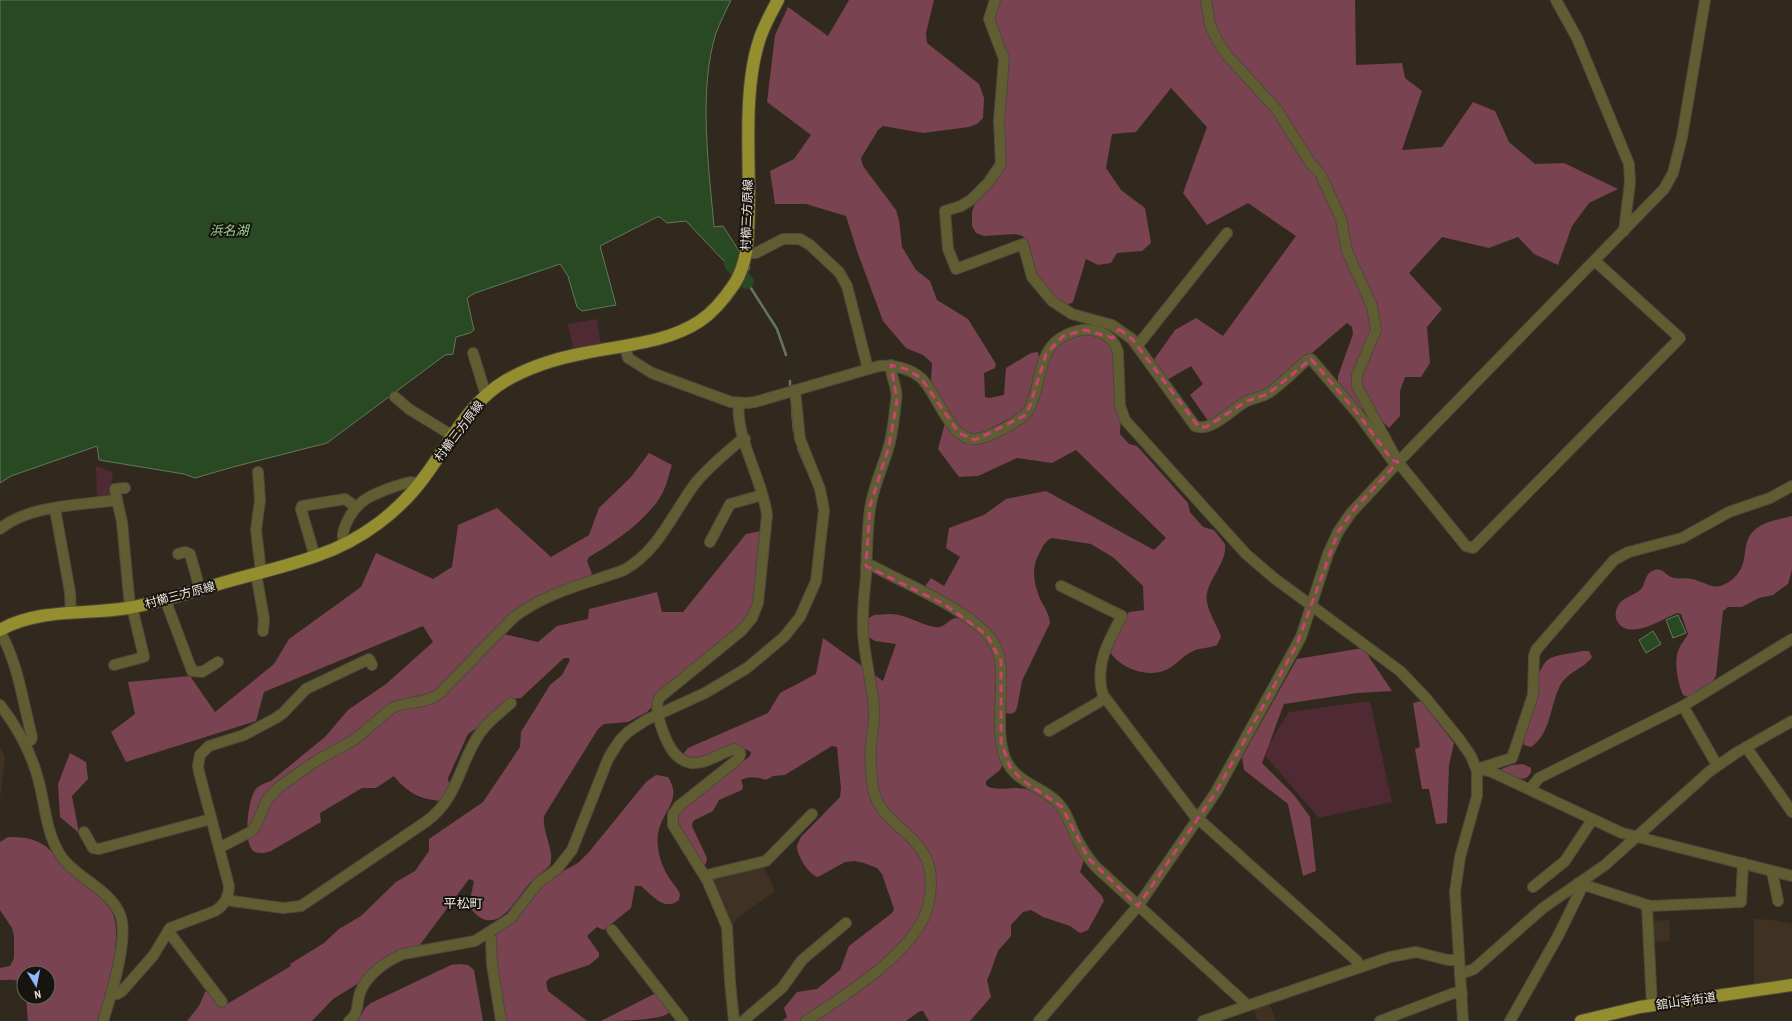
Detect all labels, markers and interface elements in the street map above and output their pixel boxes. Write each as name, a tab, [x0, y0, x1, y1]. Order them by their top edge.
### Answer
street label: 村櫛三方原線	[738, 179, 756, 251]
water label: 浜名湖	[209, 222, 250, 239]
street label: 村櫛三方原線	[431, 397, 487, 465]
street label: 村櫛三方原線	[143, 578, 217, 612]
district label: 平松町	[443, 895, 483, 912]
north arrow	[16, 965, 56, 1005]
text: N	[33, 987, 42, 1002]
street label: 舘山寺街道	[1655, 989, 1717, 1013]

